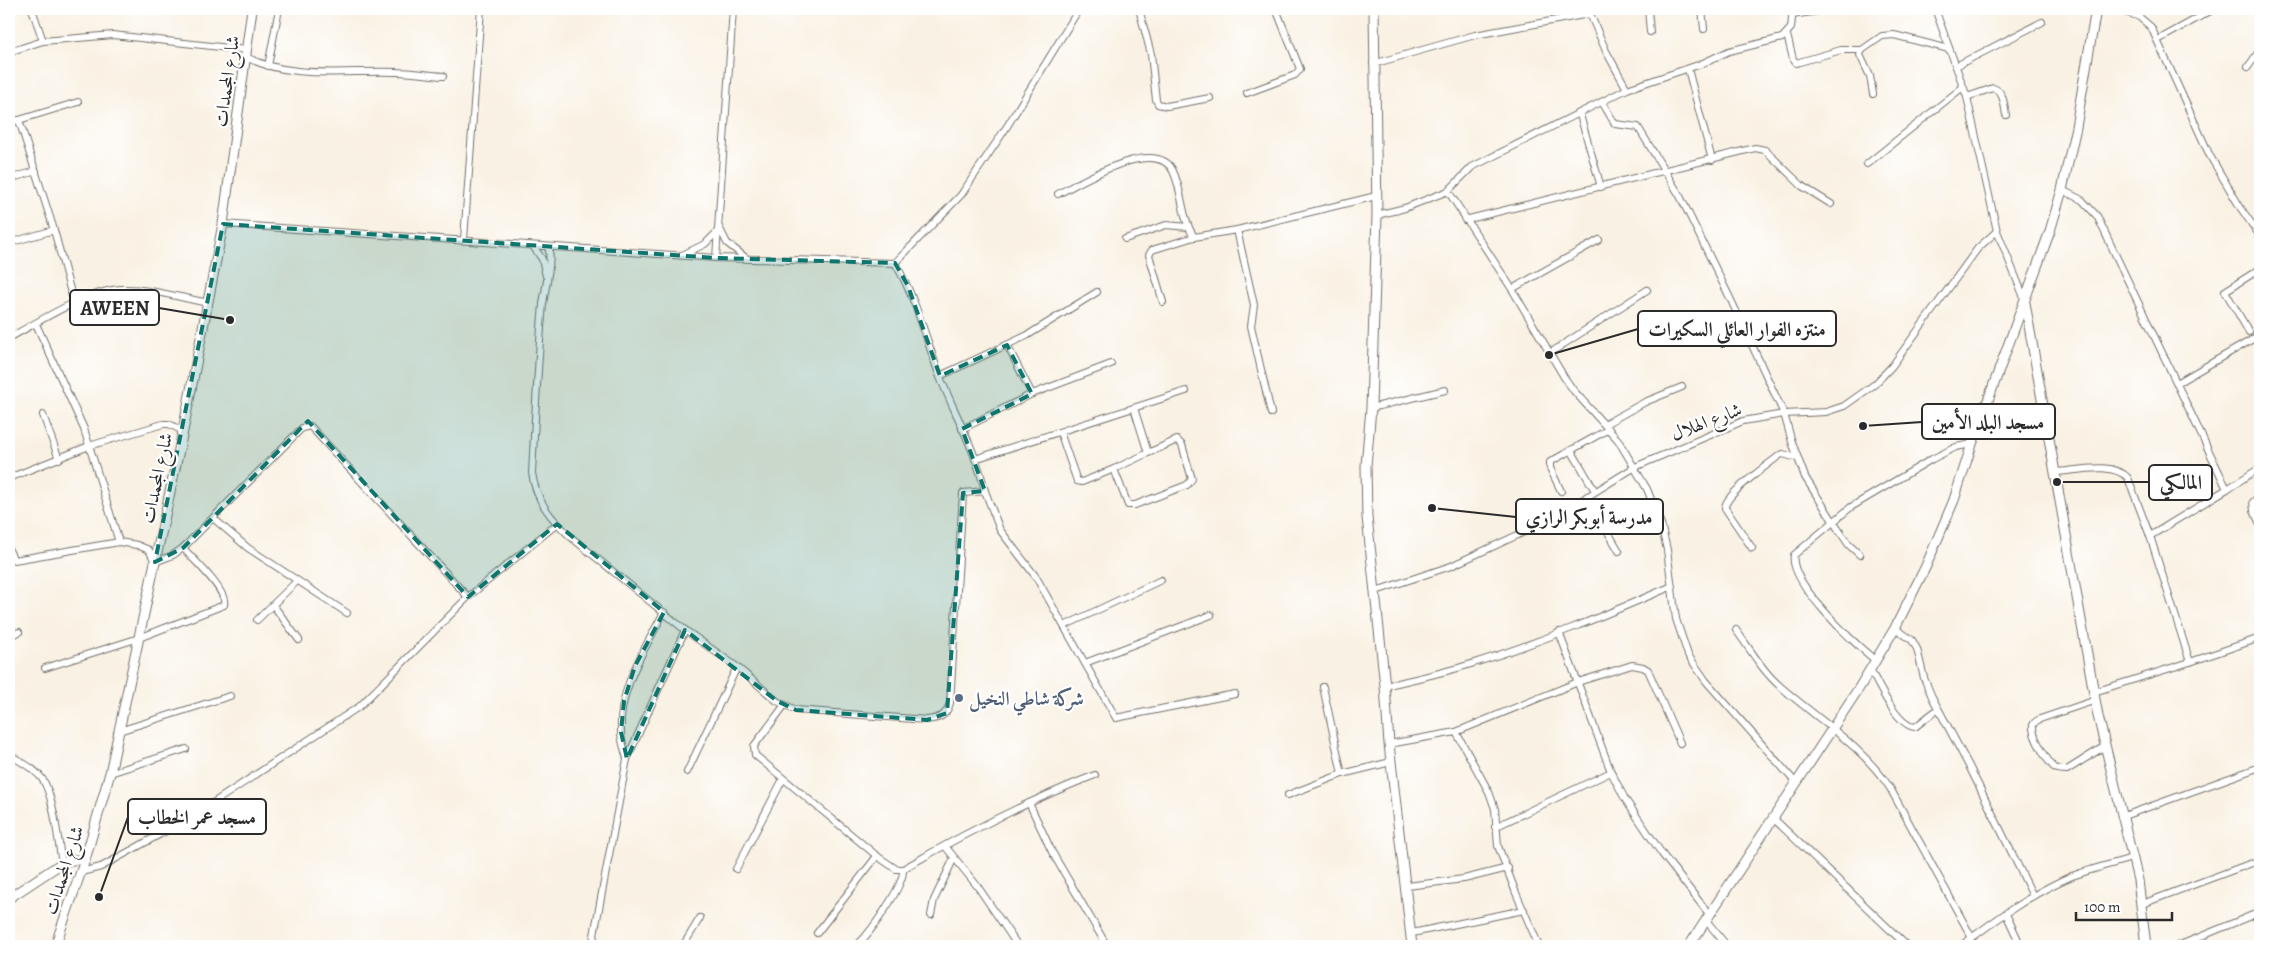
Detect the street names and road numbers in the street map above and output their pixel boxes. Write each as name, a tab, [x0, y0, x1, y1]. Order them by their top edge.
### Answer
street label: شارع المجمدات	[208, 34, 248, 129]
street label: شارع الهلال	[1667, 396, 1746, 449]
street label: شارع المجمدات	[135, 430, 181, 526]
street label: شارع المجمدات	[37, 822, 92, 919]

